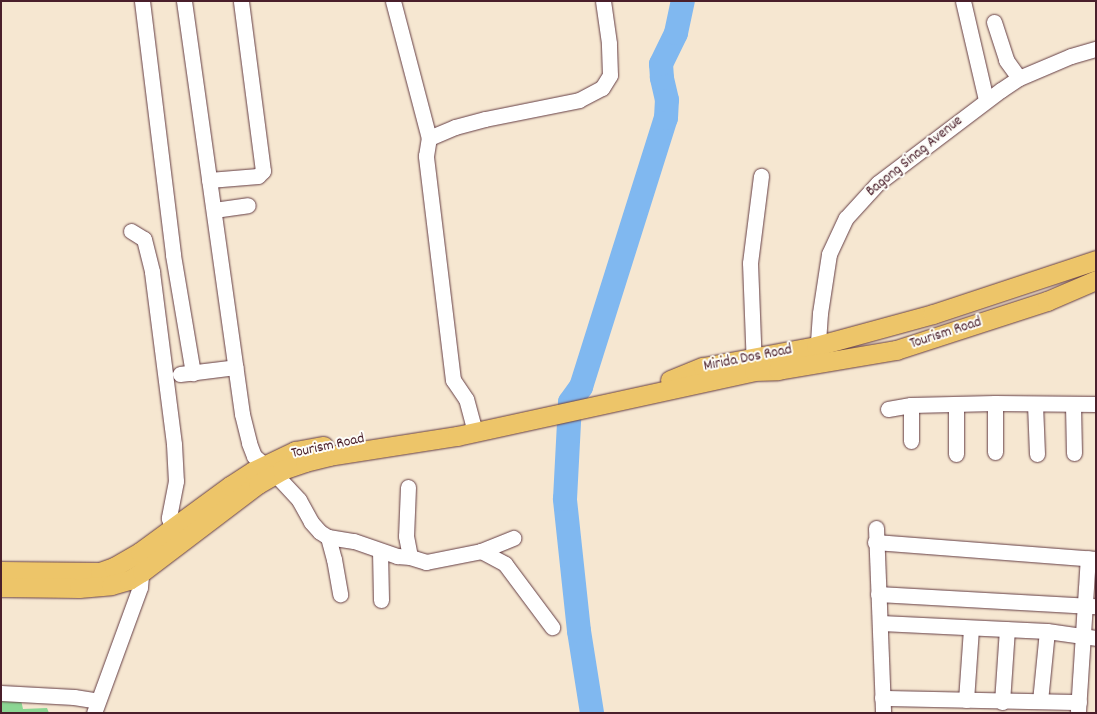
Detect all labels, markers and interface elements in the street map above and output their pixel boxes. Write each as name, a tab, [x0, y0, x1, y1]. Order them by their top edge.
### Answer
street label: Bagong Sinag Avenue	[863, 113, 967, 201]
street label: Tourism Road	[908, 314, 984, 354]
street label: Mirida Dos Road	[702, 342, 794, 376]
street label: Tourism Road	[290, 430, 366, 464]

